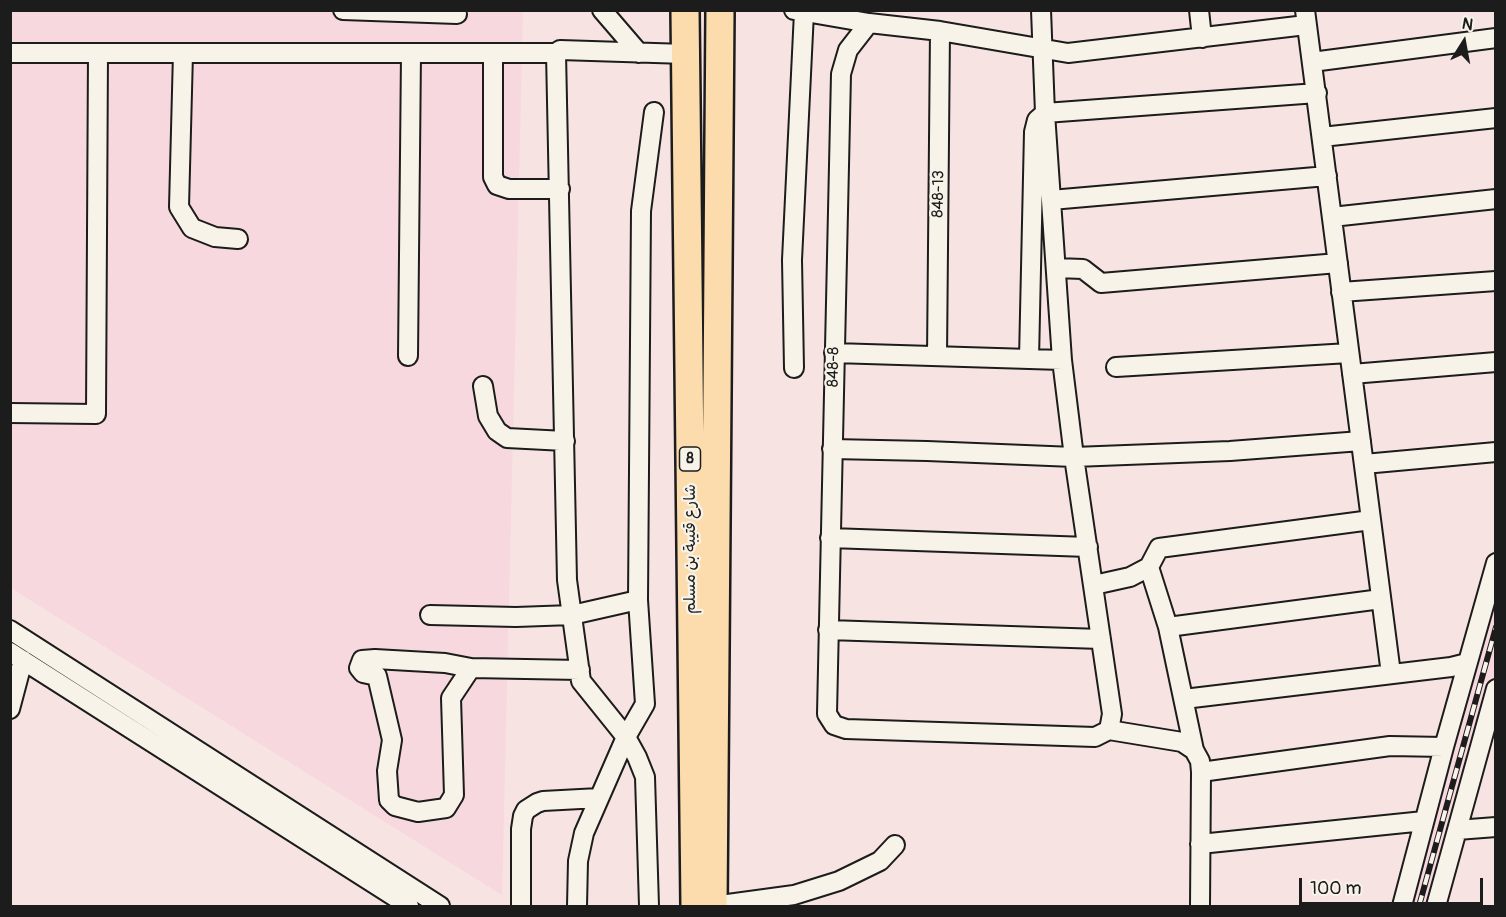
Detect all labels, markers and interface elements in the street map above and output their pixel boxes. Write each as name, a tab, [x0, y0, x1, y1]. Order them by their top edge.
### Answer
north arrow	[1434, 12, 1494, 72]
text: N	[1460, 13, 1475, 35]
street label: 848-13	[929, 170, 949, 218]
street label: 848-8	[824, 347, 844, 387]
road number: 8	[680, 447, 700, 471]
street label: شارع قتيبة بن مسلم	[681, 484, 701, 614]
scale bar	[1302, 866, 1486, 904]
text: 100 m	[1310, 877, 1362, 900]

